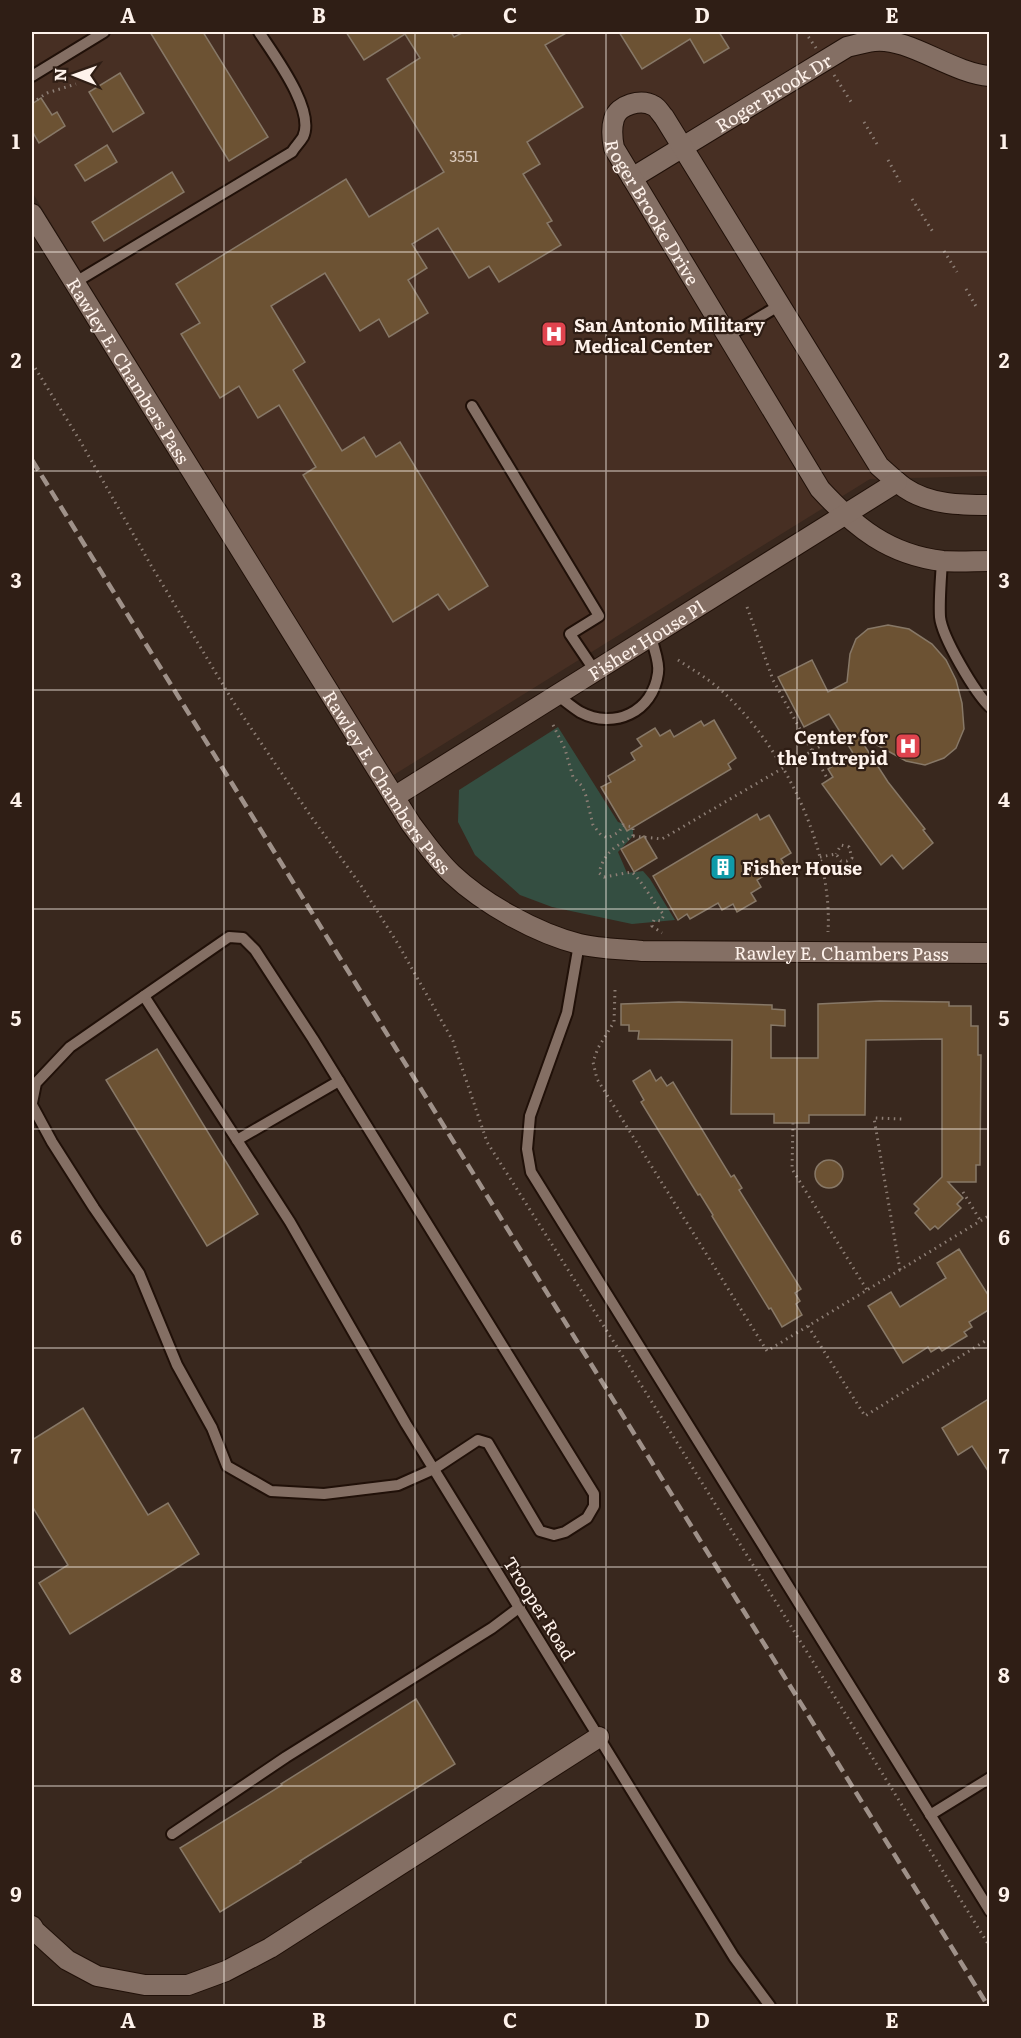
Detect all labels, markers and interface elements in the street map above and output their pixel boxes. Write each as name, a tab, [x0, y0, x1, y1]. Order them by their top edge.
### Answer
text: A	[120, 0, 136, 29]
text: B	[312, 0, 326, 29]
text: C	[503, 0, 517, 29]
text: D	[694, 0, 710, 29]
text: E	[885, 0, 899, 29]
north arrow	[45, 45, 105, 105]
street label: Roger Brook Dr	[710, 46, 837, 138]
text: N	[47, 68, 71, 82]
text: 1	[12, 125, 20, 155]
text: 1	[1000, 125, 1008, 155]
street label: Roger Brooke Drive	[599, 137, 707, 290]
house number: 3551	[449, 144, 479, 167]
street label: Rawley E. Chambers Pass	[61, 272, 197, 469]
place label: San Antonio Military Medical Center	[574, 311, 765, 359]
hospital icon: San Antonio Military Medical Center	[539, 319, 569, 349]
text: 2	[11, 344, 22, 374]
text: 2	[999, 344, 1010, 374]
text: 3	[10, 564, 22, 594]
text: 3	[998, 564, 1010, 594]
street label: Fisher House Pl	[582, 593, 709, 686]
street label: Rawley E. Chambers Pass	[317, 685, 458, 879]
place label: Center for the Intrepid	[777, 723, 888, 771]
hospital icon: Center for the Intrepid	[893, 731, 923, 761]
text: 4	[10, 783, 22, 813]
text: 4	[998, 783, 1010, 813]
building icon: Fisher House	[708, 852, 738, 882]
place label: Fisher House	[742, 854, 862, 881]
street label: Rawley E. Chambers Pass	[734, 938, 949, 966]
text: 5	[11, 1002, 22, 1032]
text: 5	[999, 1002, 1010, 1032]
text: 6	[10, 1221, 22, 1251]
text: 6	[998, 1221, 1010, 1251]
text: 7	[11, 1440, 22, 1470]
text: 7	[999, 1440, 1010, 1470]
street label: Trooper Road	[497, 1551, 583, 1665]
text: 8	[10, 1659, 22, 1689]
text: 8	[998, 1659, 1010, 1689]
text: 9	[10, 1878, 22, 1908]
text: 9	[998, 1878, 1010, 1908]
text: A	[120, 2004, 136, 2034]
text: B	[312, 2004, 326, 2034]
text: C	[503, 2004, 517, 2034]
text: D	[694, 2004, 710, 2034]
text: E	[885, 2004, 899, 2034]

